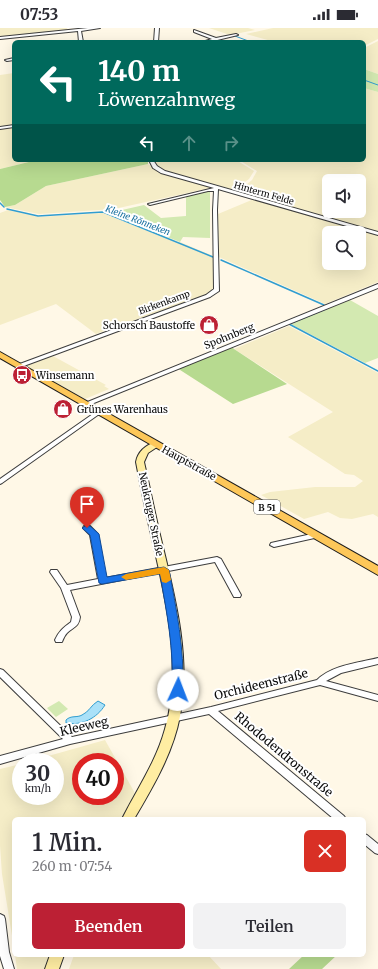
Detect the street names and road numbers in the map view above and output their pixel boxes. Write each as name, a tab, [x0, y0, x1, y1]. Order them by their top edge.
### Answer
street label: Hinterm Felde	[233, 179, 296, 207]
street label: Birkenkamp	[137, 287, 192, 316]
street label: Spohnberg	[202, 320, 256, 352]
street label: Hauptstraße	[160, 443, 218, 483]
street label: Neukruger Straße	[136, 471, 166, 557]
road number: B 51	[254, 500, 280, 514]
street label: Orchideenstraße	[213, 665, 309, 703]
street label: Rhododendronstraße	[232, 709, 336, 799]
street label: Kleeweg	[58, 713, 110, 739]

